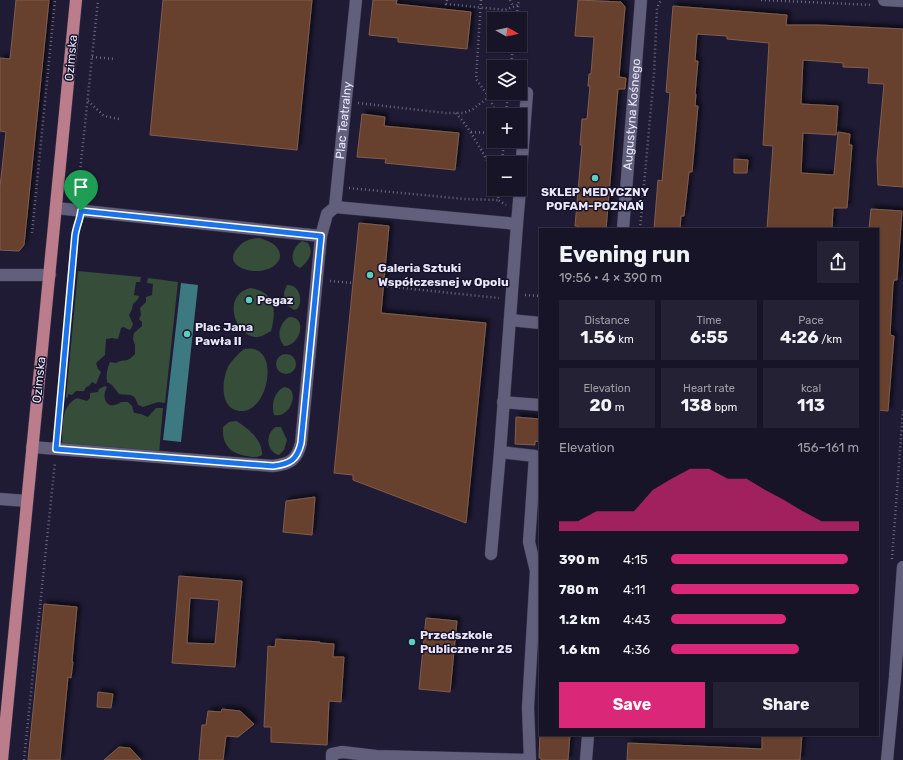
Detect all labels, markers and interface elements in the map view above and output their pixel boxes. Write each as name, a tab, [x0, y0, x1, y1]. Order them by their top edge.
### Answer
north arrow	[487, 12, 527, 52]
map controls	[487, 12, 527, 196]
street label: Ozimska	[62, 34, 80, 82]
street label: Augustyna Kośnego	[621, 58, 643, 171]
button: layers	[487, 60, 527, 100]
street label: Plac Teatralny	[333, 80, 355, 160]
button: +	[487, 108, 527, 148]
button: −	[487, 156, 527, 196]
pin	[64, 170, 98, 211]
marker: SKLEP MEDYCZNY POFAM-POZNAŃ	[590, 173, 600, 183]
icon: arrive	[70, 176, 92, 198]
place label: SKLEP MEDYCZNY POFAM-POZNAŃ	[541, 185, 649, 213]
text: Evening run	[559, 241, 690, 268]
button: share	[817, 241, 859, 283]
place label: Galeria Sztuki Współczesnej w Opolu	[378, 261, 509, 289]
marker: Galeria Sztuki Współczesnej w Opolu	[365, 270, 375, 280]
text: 19:56 · 4 × 390 m	[559, 270, 662, 285]
place label: Pegaz	[257, 293, 294, 307]
marker: Pegaz	[244, 295, 254, 305]
text: Distance	[584, 314, 630, 327]
text: Time	[697, 314, 721, 327]
text: Pace	[798, 314, 824, 327]
place label: Plac Jana Pawła II	[195, 320, 253, 348]
text: 1.56	[580, 327, 616, 347]
text: 6:55	[690, 327, 728, 347]
text: 4:26	[780, 327, 819, 347]
marker: Plac Jana Pawła II	[182, 329, 192, 339]
text: km	[616, 333, 634, 346]
text: /km	[819, 333, 842, 346]
street label: Ozimska	[30, 356, 48, 404]
text: Elevation	[583, 382, 631, 395]
text: Heart rate	[683, 382, 735, 395]
text: kcal	[801, 382, 821, 395]
text: 20	[589, 395, 612, 415]
text: 138	[681, 395, 712, 415]
text: 113	[797, 395, 825, 415]
text: m	[612, 401, 625, 414]
text: bpm	[712, 401, 737, 414]
text: Elevation	[559, 440, 615, 455]
text: 156–161 m	[797, 440, 859, 455]
text: 390 m	[559, 552, 599, 567]
text: 4:15	[623, 552, 648, 567]
text: 780 m	[559, 582, 599, 597]
text: 4:11	[623, 582, 646, 597]
text: 1.2 km	[559, 612, 600, 627]
text: 4:43	[623, 612, 650, 627]
place label: Przedszkole Publiczne nr 25	[420, 628, 513, 656]
marker: Przedszkole Publiczne nr 25	[407, 637, 417, 647]
text: 1.6 km	[559, 642, 600, 657]
text: 4:36	[623, 642, 650, 657]
button: Save	[559, 682, 705, 728]
button: Share	[713, 682, 859, 728]

